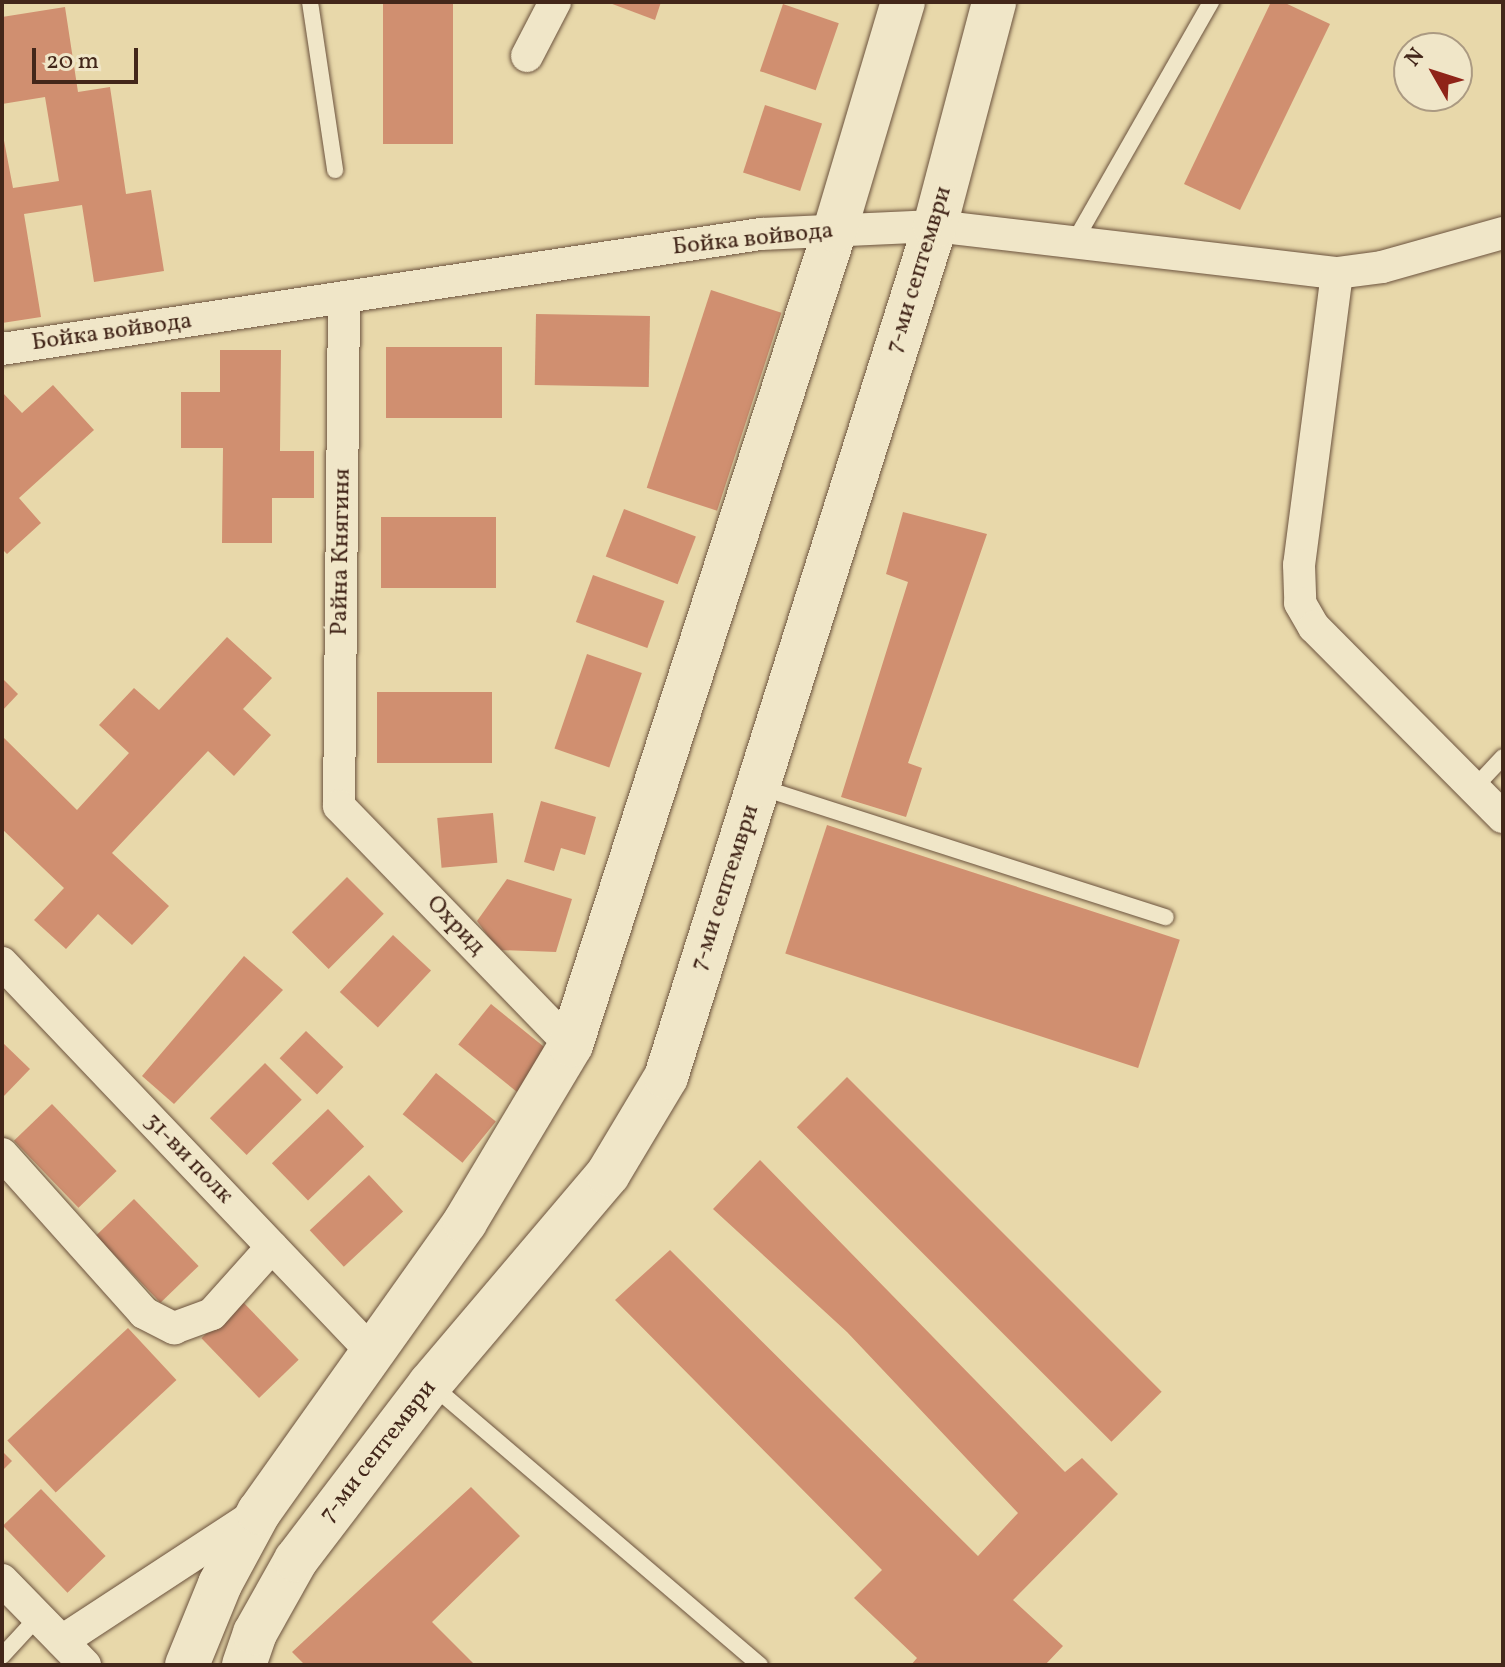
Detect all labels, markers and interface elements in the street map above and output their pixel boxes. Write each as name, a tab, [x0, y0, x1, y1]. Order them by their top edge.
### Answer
scale bar	[36, 32, 142, 82]
north arrow	[1393, 32, 1473, 112]
text: N	[1398, 42, 1433, 74]
text: 20 m	[46, 45, 99, 79]
street label: 7-ми септември	[881, 183, 959, 357]
street label: Бойка войвода	[671, 217, 835, 263]
street label: Бойка войвода	[30, 307, 194, 359]
street label: Райна Княгиня	[326, 468, 358, 636]
street label: 7-ми септември	[686, 801, 766, 975]
street label: Охрид	[420, 890, 490, 962]
street label: 31-ви полк	[138, 1108, 238, 1210]
street label: 7-ми септември	[314, 1375, 444, 1529]

